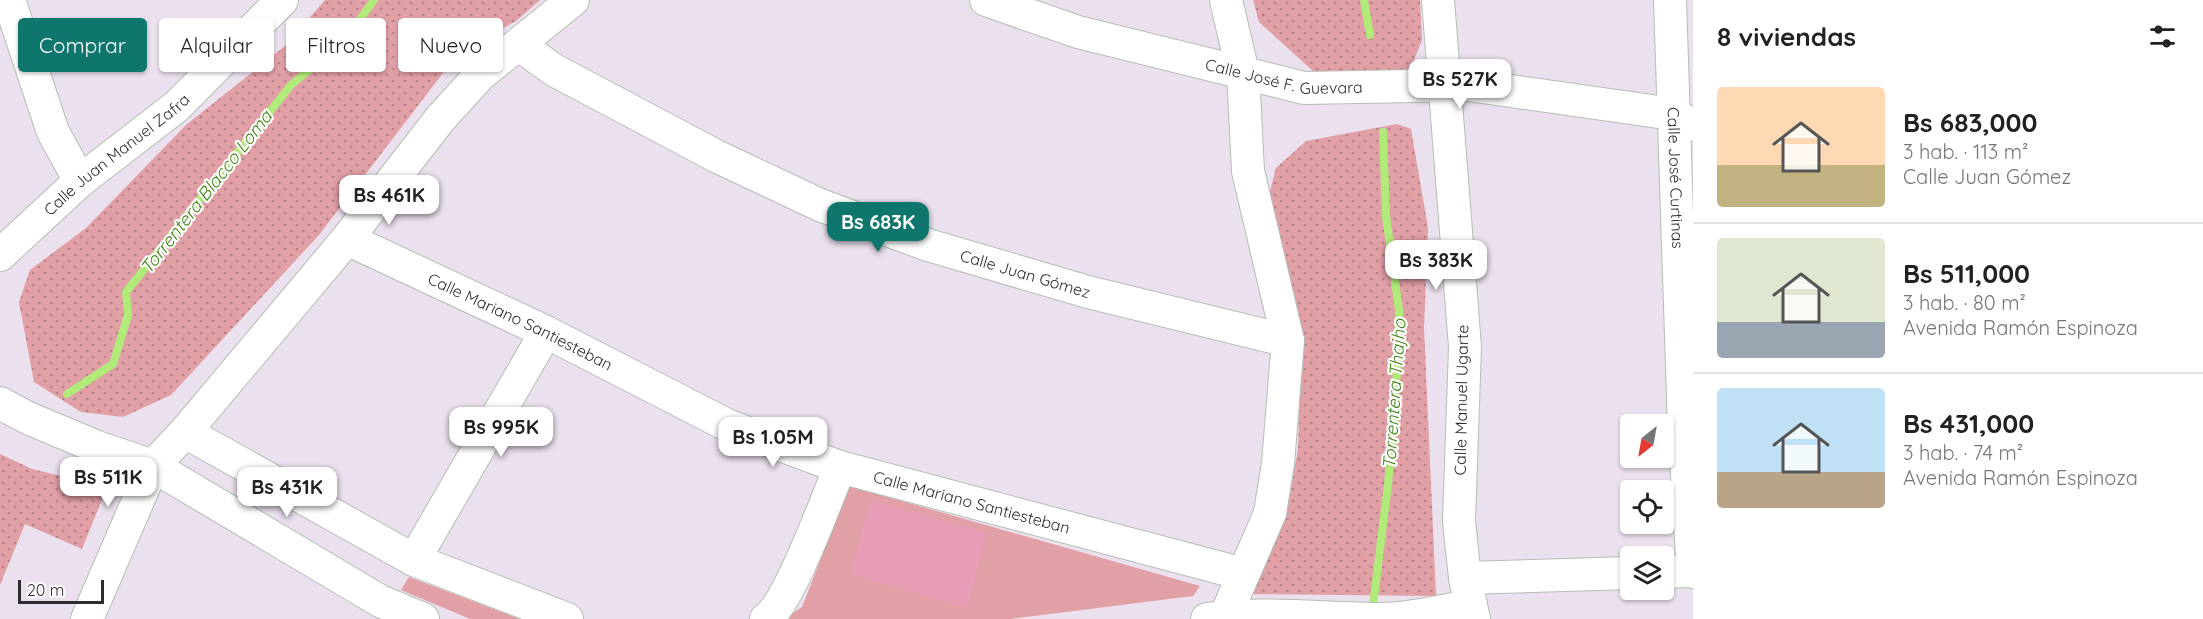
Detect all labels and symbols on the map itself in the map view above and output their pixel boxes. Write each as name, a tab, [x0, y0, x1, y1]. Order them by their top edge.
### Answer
street label: Calle José F. Guevara	[1203, 54, 1363, 98]
pin: Bs 527K	[1405, 59, 1515, 110]
street label: Calle Juan Manuel Zafra	[39, 89, 194, 220]
water label: Torrentera Blacco Loma	[135, 105, 278, 278]
street label: Calle José Curtinas	[1664, 107, 1688, 249]
pin: Bs 461K	[334, 175, 444, 226]
pin: Bs 683K	[823, 202, 933, 253]
pin: Bs 383K	[1381, 240, 1491, 291]
street label: Calle Juan Gómez	[958, 245, 1093, 302]
street label: Calle Mariano Santiesteban	[425, 268, 616, 375]
water label: Torrentera Thajho	[1377, 317, 1411, 470]
street label: Calle Manuel Ugarte	[1450, 324, 1472, 476]
pin: Bs 995K	[446, 407, 556, 458]
north arrow	[1620, 414, 1674, 468]
pin: Bs 1.05M	[711, 417, 835, 468]
pin: Bs 511K	[53, 457, 163, 508]
street label: Calle Mariano Santiesteban	[871, 466, 1072, 538]
pin: Bs 431K	[232, 467, 342, 518]
scale bar	[18, 577, 104, 604]

